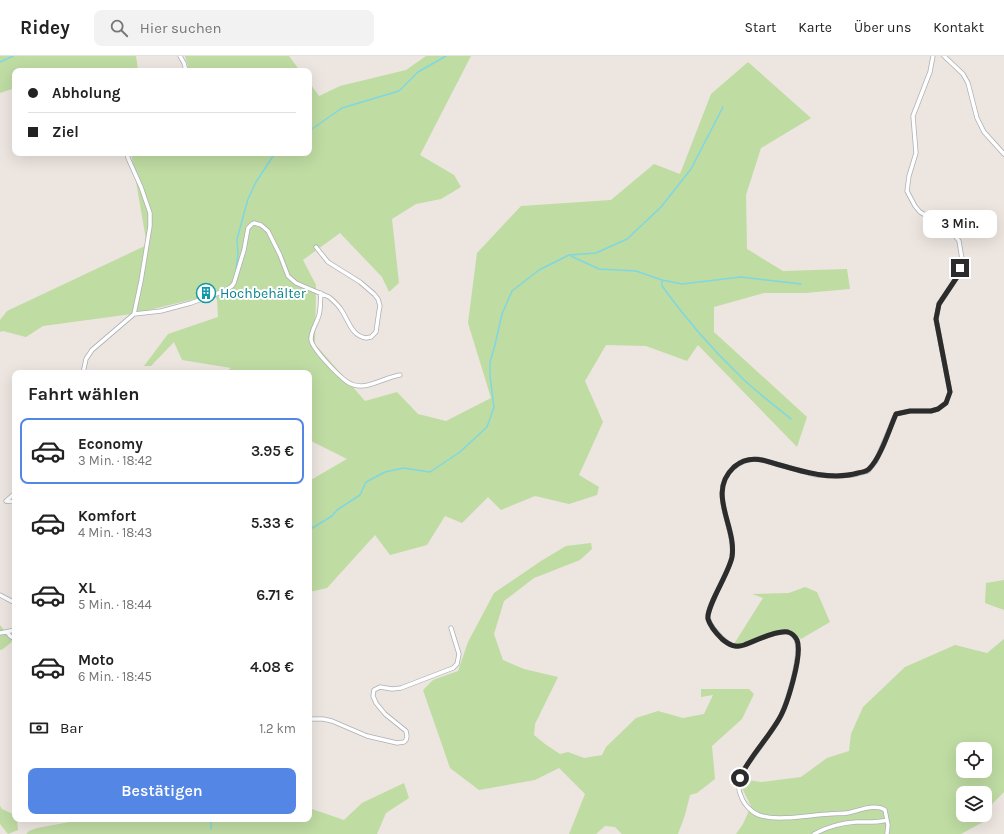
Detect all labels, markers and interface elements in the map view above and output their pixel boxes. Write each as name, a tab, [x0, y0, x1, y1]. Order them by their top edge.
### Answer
search box	[94, 10, 374, 46]
text: Ridey	[20, 17, 70, 39]
icon: search	[108, 17, 130, 39]
text: Hier suchen	[140, 19, 221, 37]
text: Start	[744, 19, 776, 36]
text: Karte	[798, 19, 832, 36]
text: Über uns	[854, 19, 911, 36]
text: Kontakt	[933, 19, 984, 36]
text: Abholung	[52, 84, 120, 102]
text: Ziel	[52, 123, 79, 141]
callout: 3 Min.	[923, 210, 997, 238]
text: 3 Min.	[941, 216, 979, 231]
route end	[951, 259, 969, 277]
building icon: Hochbehälter	[195, 282, 217, 304]
place label: Hochbehälter	[220, 285, 307, 302]
text: Fahrt wählen	[28, 383, 140, 405]
icon: car	[30, 433, 66, 469]
text: Economy	[78, 435, 143, 453]
text: 3.95 €	[251, 442, 294, 460]
text: 3 Min. · 18:42	[78, 453, 152, 468]
icon: car	[30, 505, 66, 541]
text: Komfort	[78, 507, 136, 525]
text: 5.33 €	[251, 514, 294, 532]
text: 4 Min. · 18:43	[78, 525, 152, 540]
icon: car	[30, 577, 66, 613]
text: XL	[78, 579, 96, 597]
text: 6.71 €	[256, 586, 294, 604]
text: 5 Min. · 18:44	[78, 597, 152, 612]
icon: car	[30, 649, 66, 685]
text: Moto	[78, 651, 114, 669]
text: 4.08 €	[250, 658, 294, 676]
text: 6 Min. · 18:45	[78, 669, 152, 684]
icon: cash	[28, 717, 50, 739]
text: Bar	[60, 719, 83, 737]
text: 1.2 km	[259, 721, 296, 736]
map controls	[956, 742, 992, 822]
button: locate	[956, 742, 992, 778]
button: Bestätigen	[28, 768, 296, 814]
route start	[731, 769, 749, 787]
button: layers	[956, 786, 992, 822]

